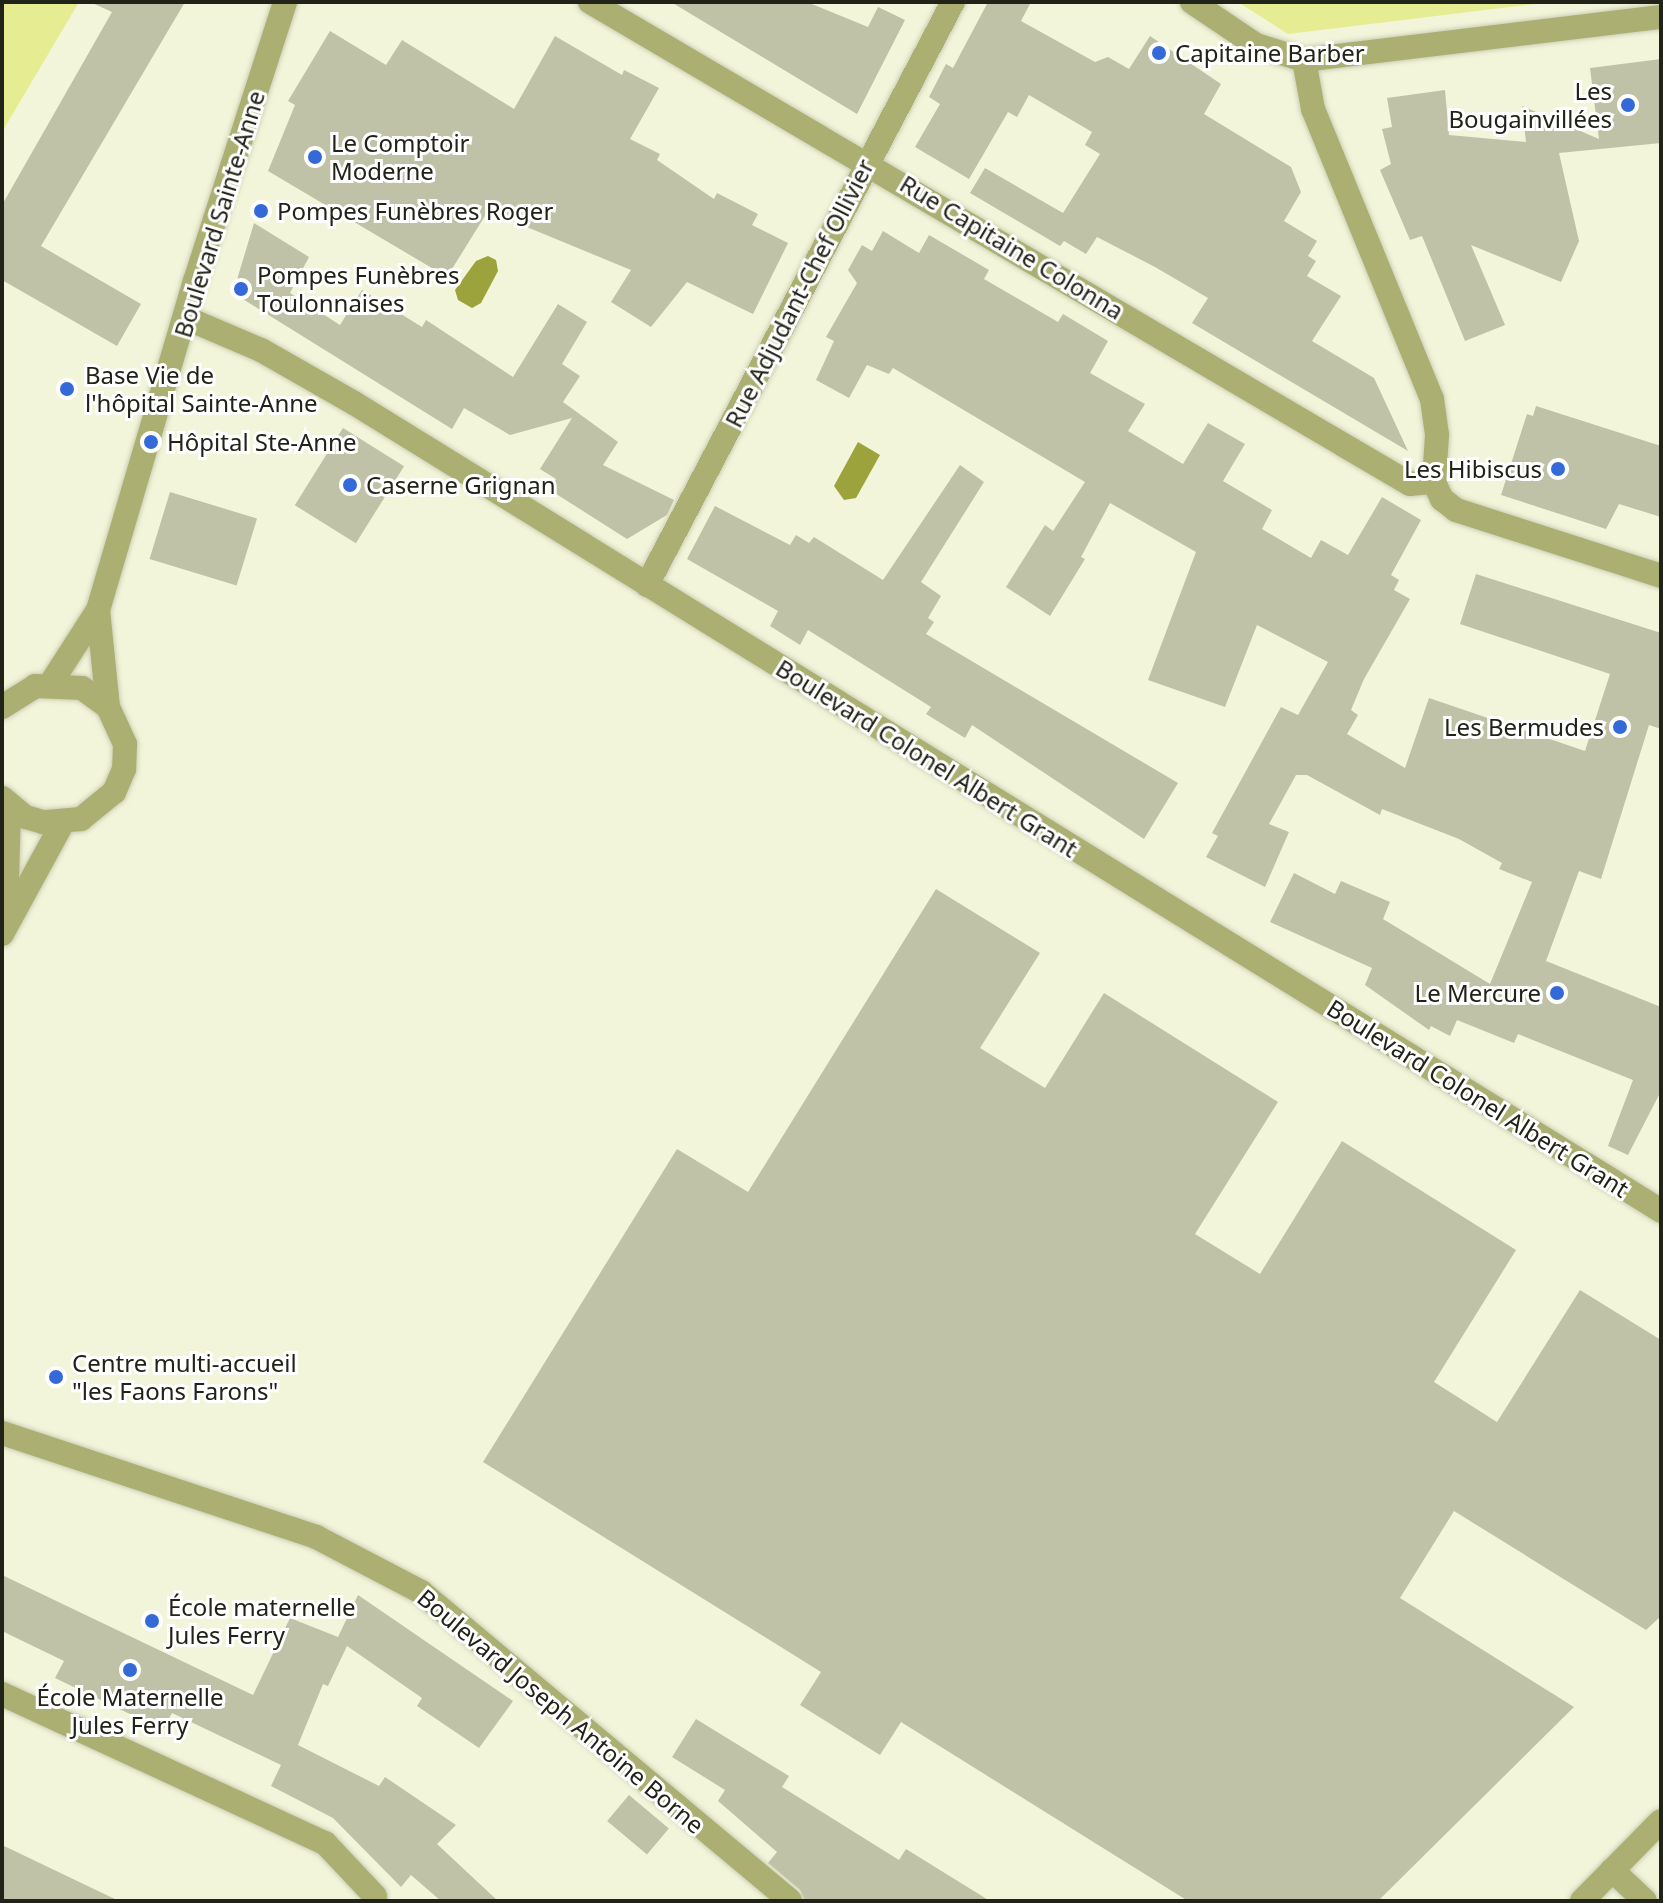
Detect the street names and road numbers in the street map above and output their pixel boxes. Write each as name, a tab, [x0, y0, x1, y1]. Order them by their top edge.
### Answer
street label: Boulevard Sainte-Anne	[168, 87, 270, 341]
street label: Rue Adjudant-Chef Ollivier	[719, 154, 879, 432]
street label: Rue Capitaine Colonna	[895, 169, 1129, 325]
street label: Boulevard Colonel Albert Grant	[771, 653, 1083, 863]
street label: Boulevard Colonel Albert Grant	[1322, 993, 1634, 1203]
street label: Boulevard Joseph Antoine Borne	[412, 1583, 710, 1839]

